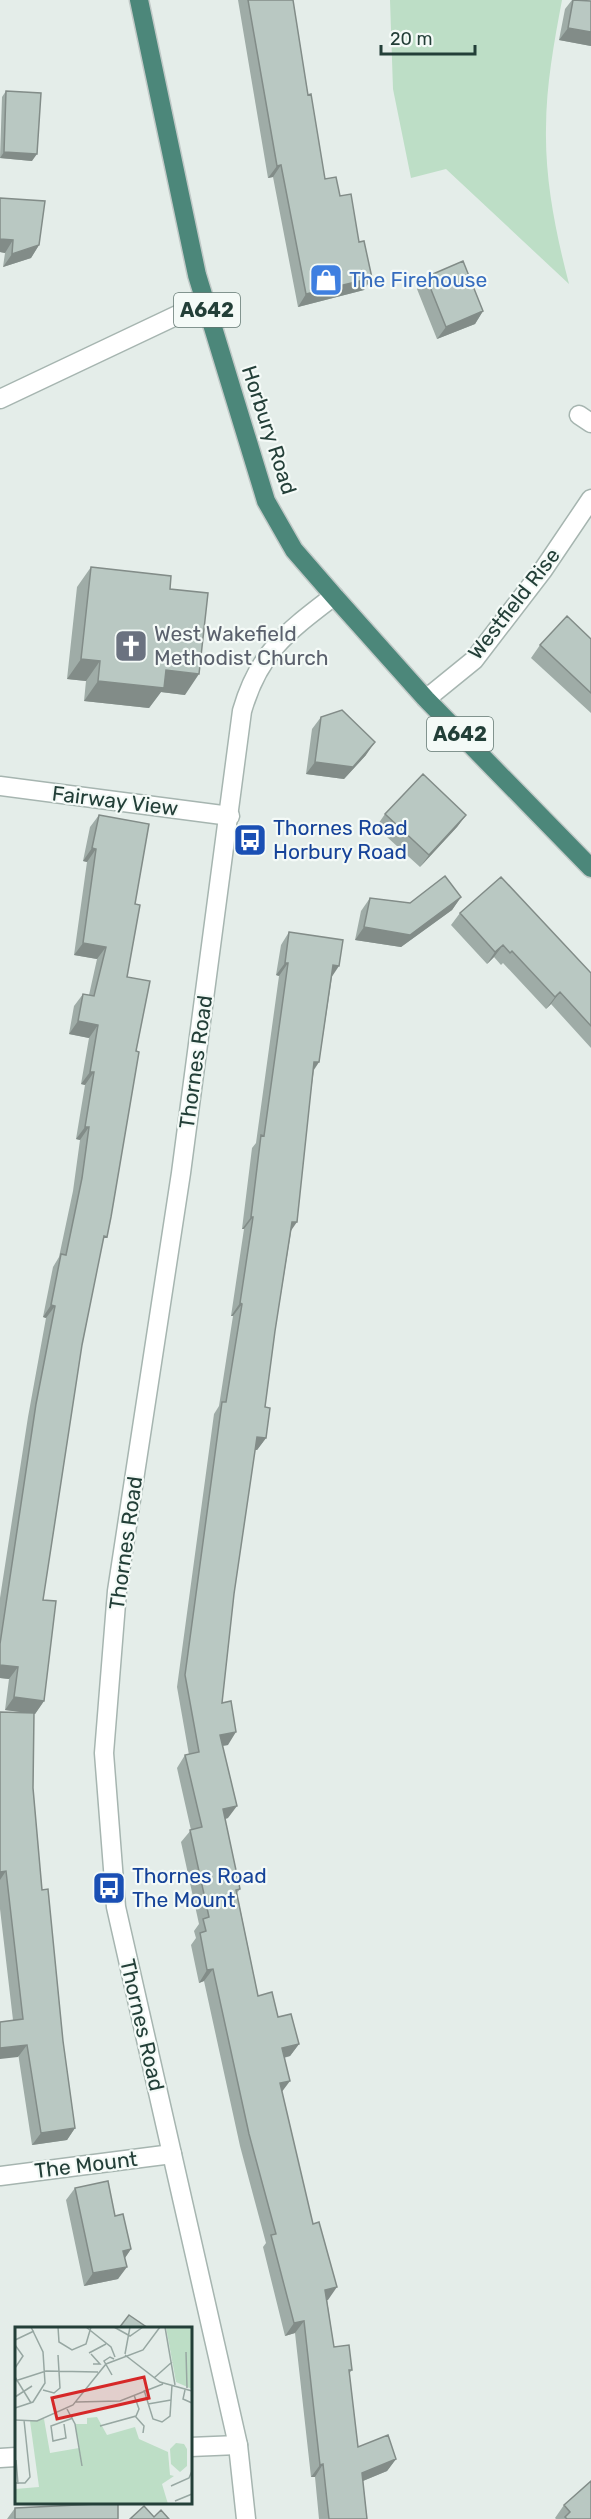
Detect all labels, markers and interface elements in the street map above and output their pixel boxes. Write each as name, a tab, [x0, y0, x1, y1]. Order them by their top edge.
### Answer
scale bar	[381, 18, 476, 56]
text: 20 m	[390, 28, 432, 50]
shop icon: The Firehouse	[308, 262, 344, 298]
place label: The Firehouse	[349, 267, 487, 292]
road number: A642	[174, 293, 240, 327]
street label: Horbury Road	[237, 362, 302, 497]
street label: Westfield Rise	[462, 543, 565, 664]
place label: West Wakefield Methodist Church	[154, 621, 329, 670]
church icon: West Wakefield Methodist Church	[113, 628, 149, 664]
road number: A642	[427, 717, 493, 751]
street label: Fairway View	[51, 780, 180, 821]
place label: Thornes Road Horbury Road	[273, 815, 408, 864]
bus stop icon: Thornes Road Horbury Road	[232, 822, 268, 858]
street label: Thornes Road	[174, 994, 217, 1130]
street label: Thornes Road	[104, 1475, 147, 1611]
place label: Thornes Road The Mount	[132, 1863, 267, 1912]
bus stop icon: Thornes Road The Mount	[91, 1870, 127, 1906]
street label: Thornes Road	[115, 1956, 170, 2093]
street label: The Mount	[33, 2146, 139, 2183]
inset map	[15, 2327, 192, 2504]

